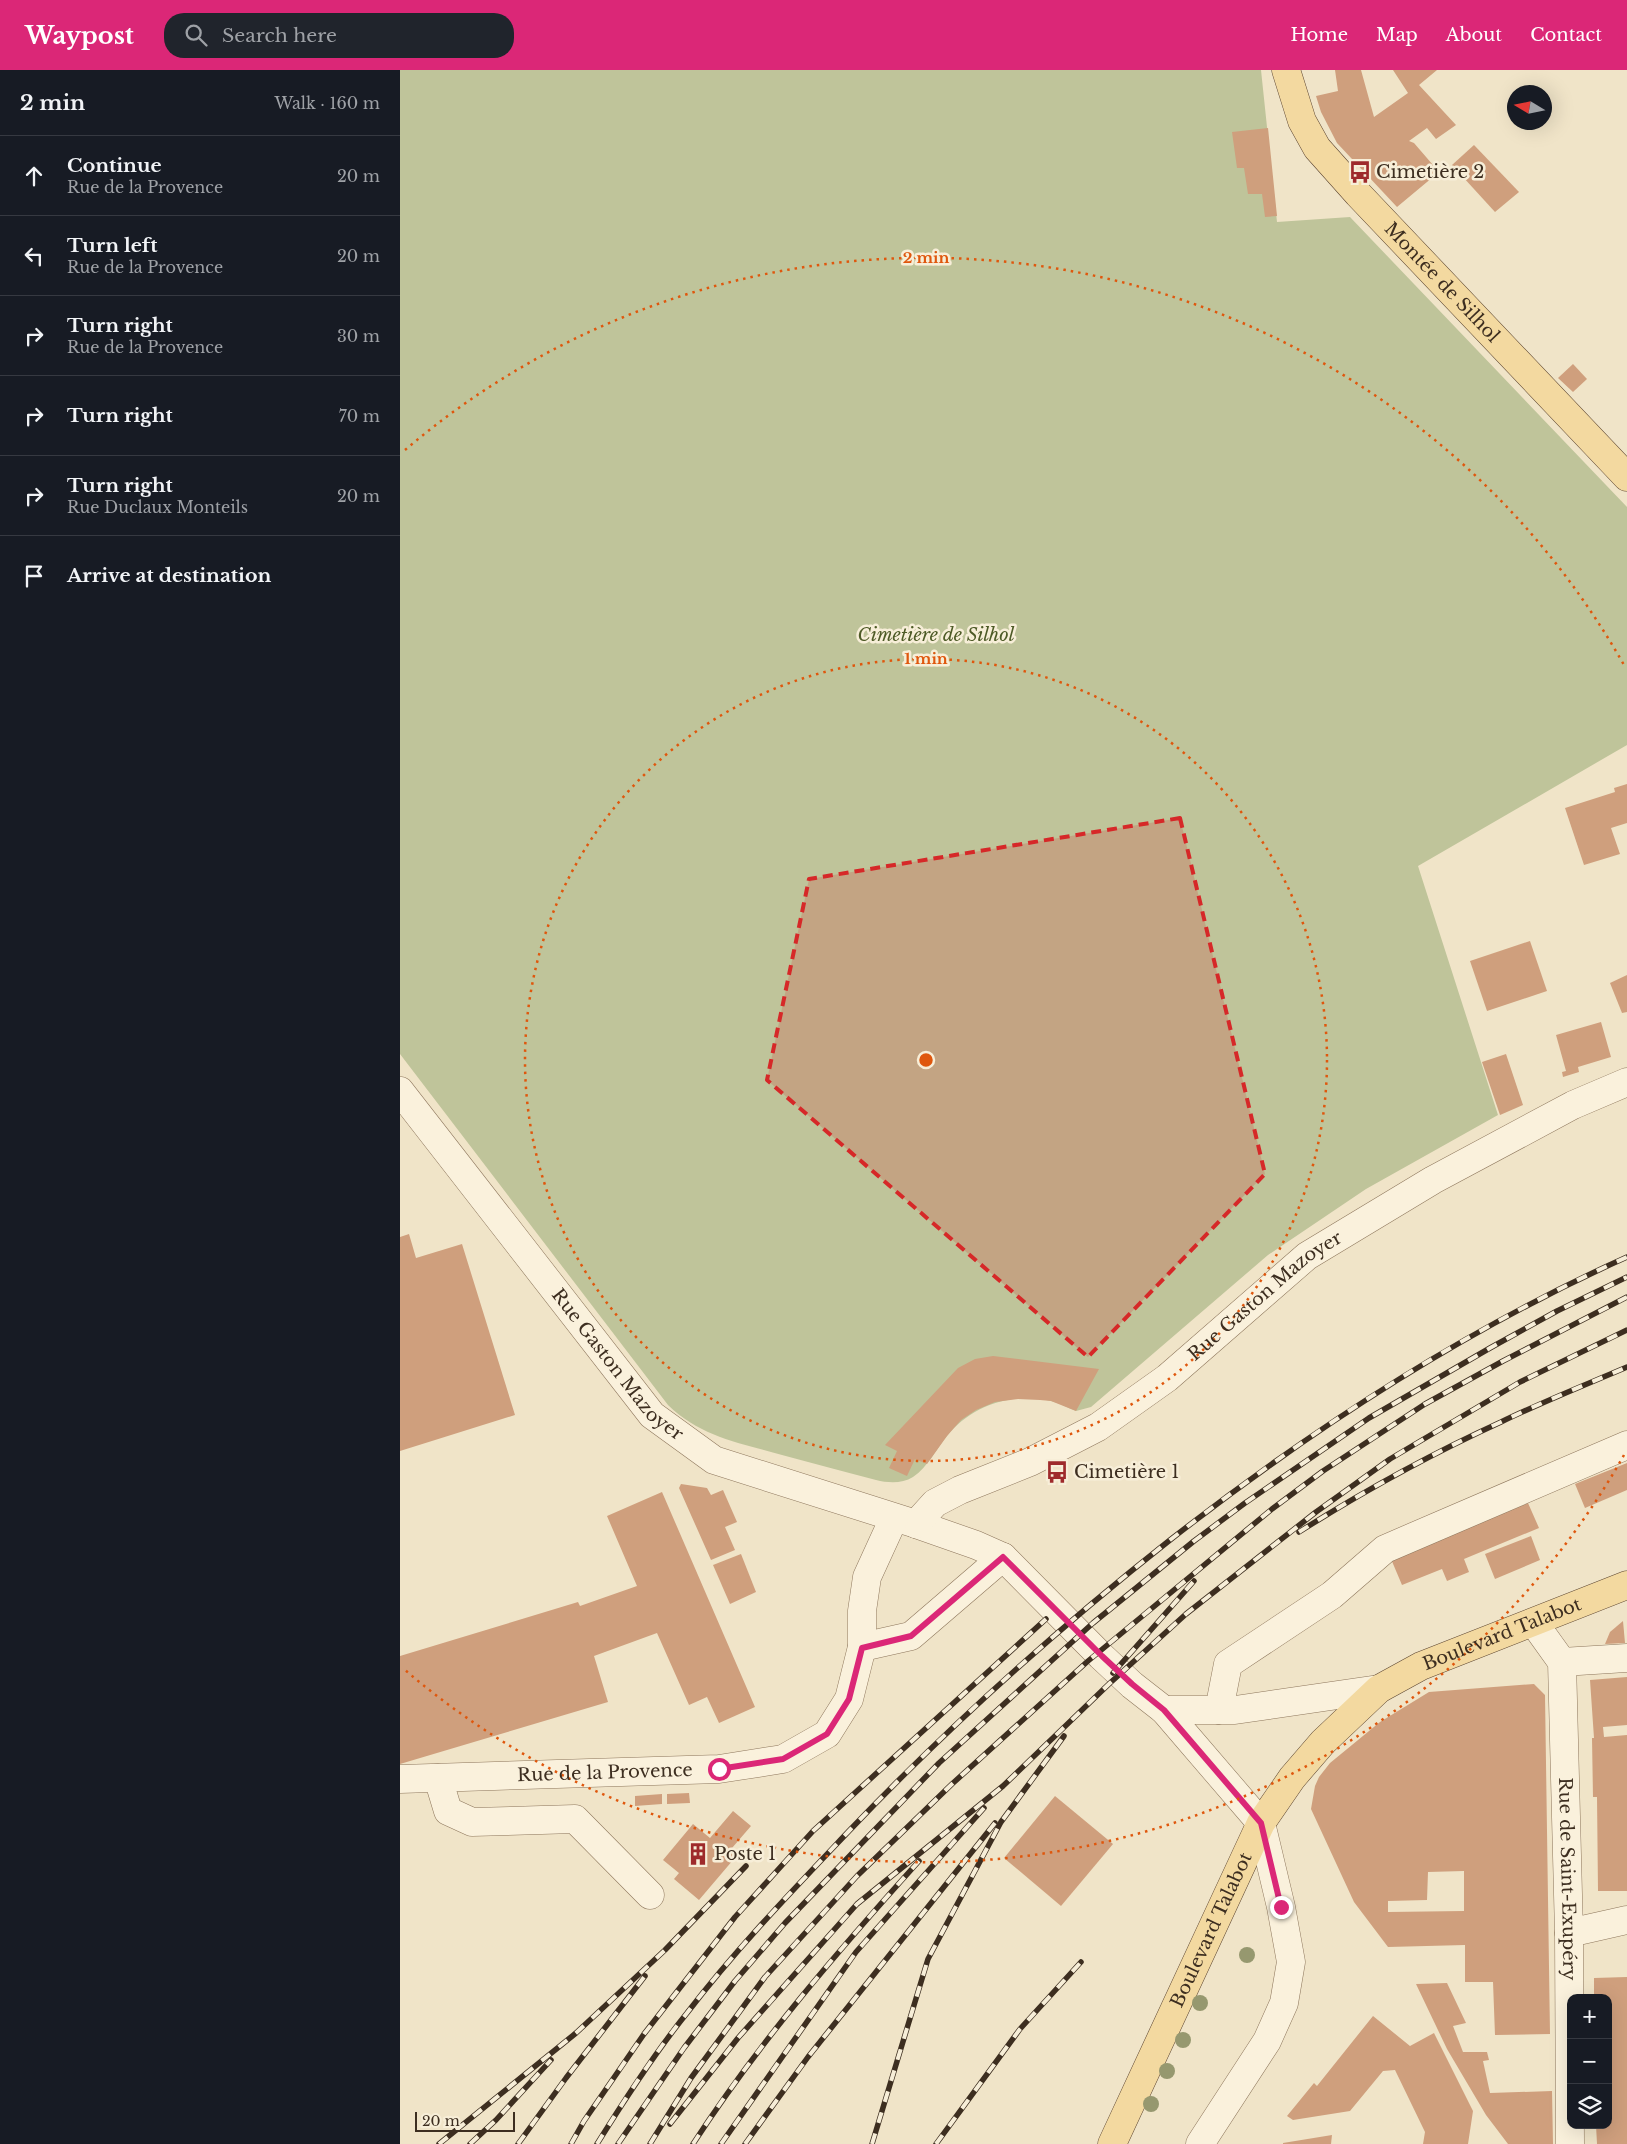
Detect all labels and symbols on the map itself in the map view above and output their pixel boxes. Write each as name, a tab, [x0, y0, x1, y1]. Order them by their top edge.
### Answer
north arrow	[1507, 85, 1552, 130]
bus stop icon: Cimetière 2	[1347, 159, 1373, 185]
place label: Cimetière 2	[1376, 161, 1484, 183]
street label: Montée de Silhol	[1380, 218, 1504, 347]
text: 2 min	[903, 248, 949, 267]
park label: Cimetière de Silhol	[858, 624, 1015, 646]
text: 1 min	[904, 649, 948, 668]
centre of rings	[917, 1051, 935, 1069]
street label: Rue Gaston Mazoyer	[1184, 1226, 1346, 1366]
street label: Rue Gaston Mazoyer	[547, 1284, 688, 1445]
bus stop icon: Cimetière 1	[1044, 1459, 1070, 1485]
place label: Cimetière 1	[1074, 1461, 1179, 1483]
street label: Boulevard Talabot	[1420, 1593, 1584, 1675]
route start	[708, 1758, 731, 1781]
street label: Rue de la Provence	[517, 1759, 693, 1786]
street label: Rue de Saint-Exupéry	[1554, 1777, 1580, 1981]
building icon: Poste 1	[685, 1841, 711, 1867]
place label: Poste 1	[714, 1843, 776, 1865]
street label: Boulevard Talabot	[1166, 1849, 1257, 2011]
route end	[1270, 1896, 1293, 1919]
scale bar	[415, 2109, 515, 2132]

